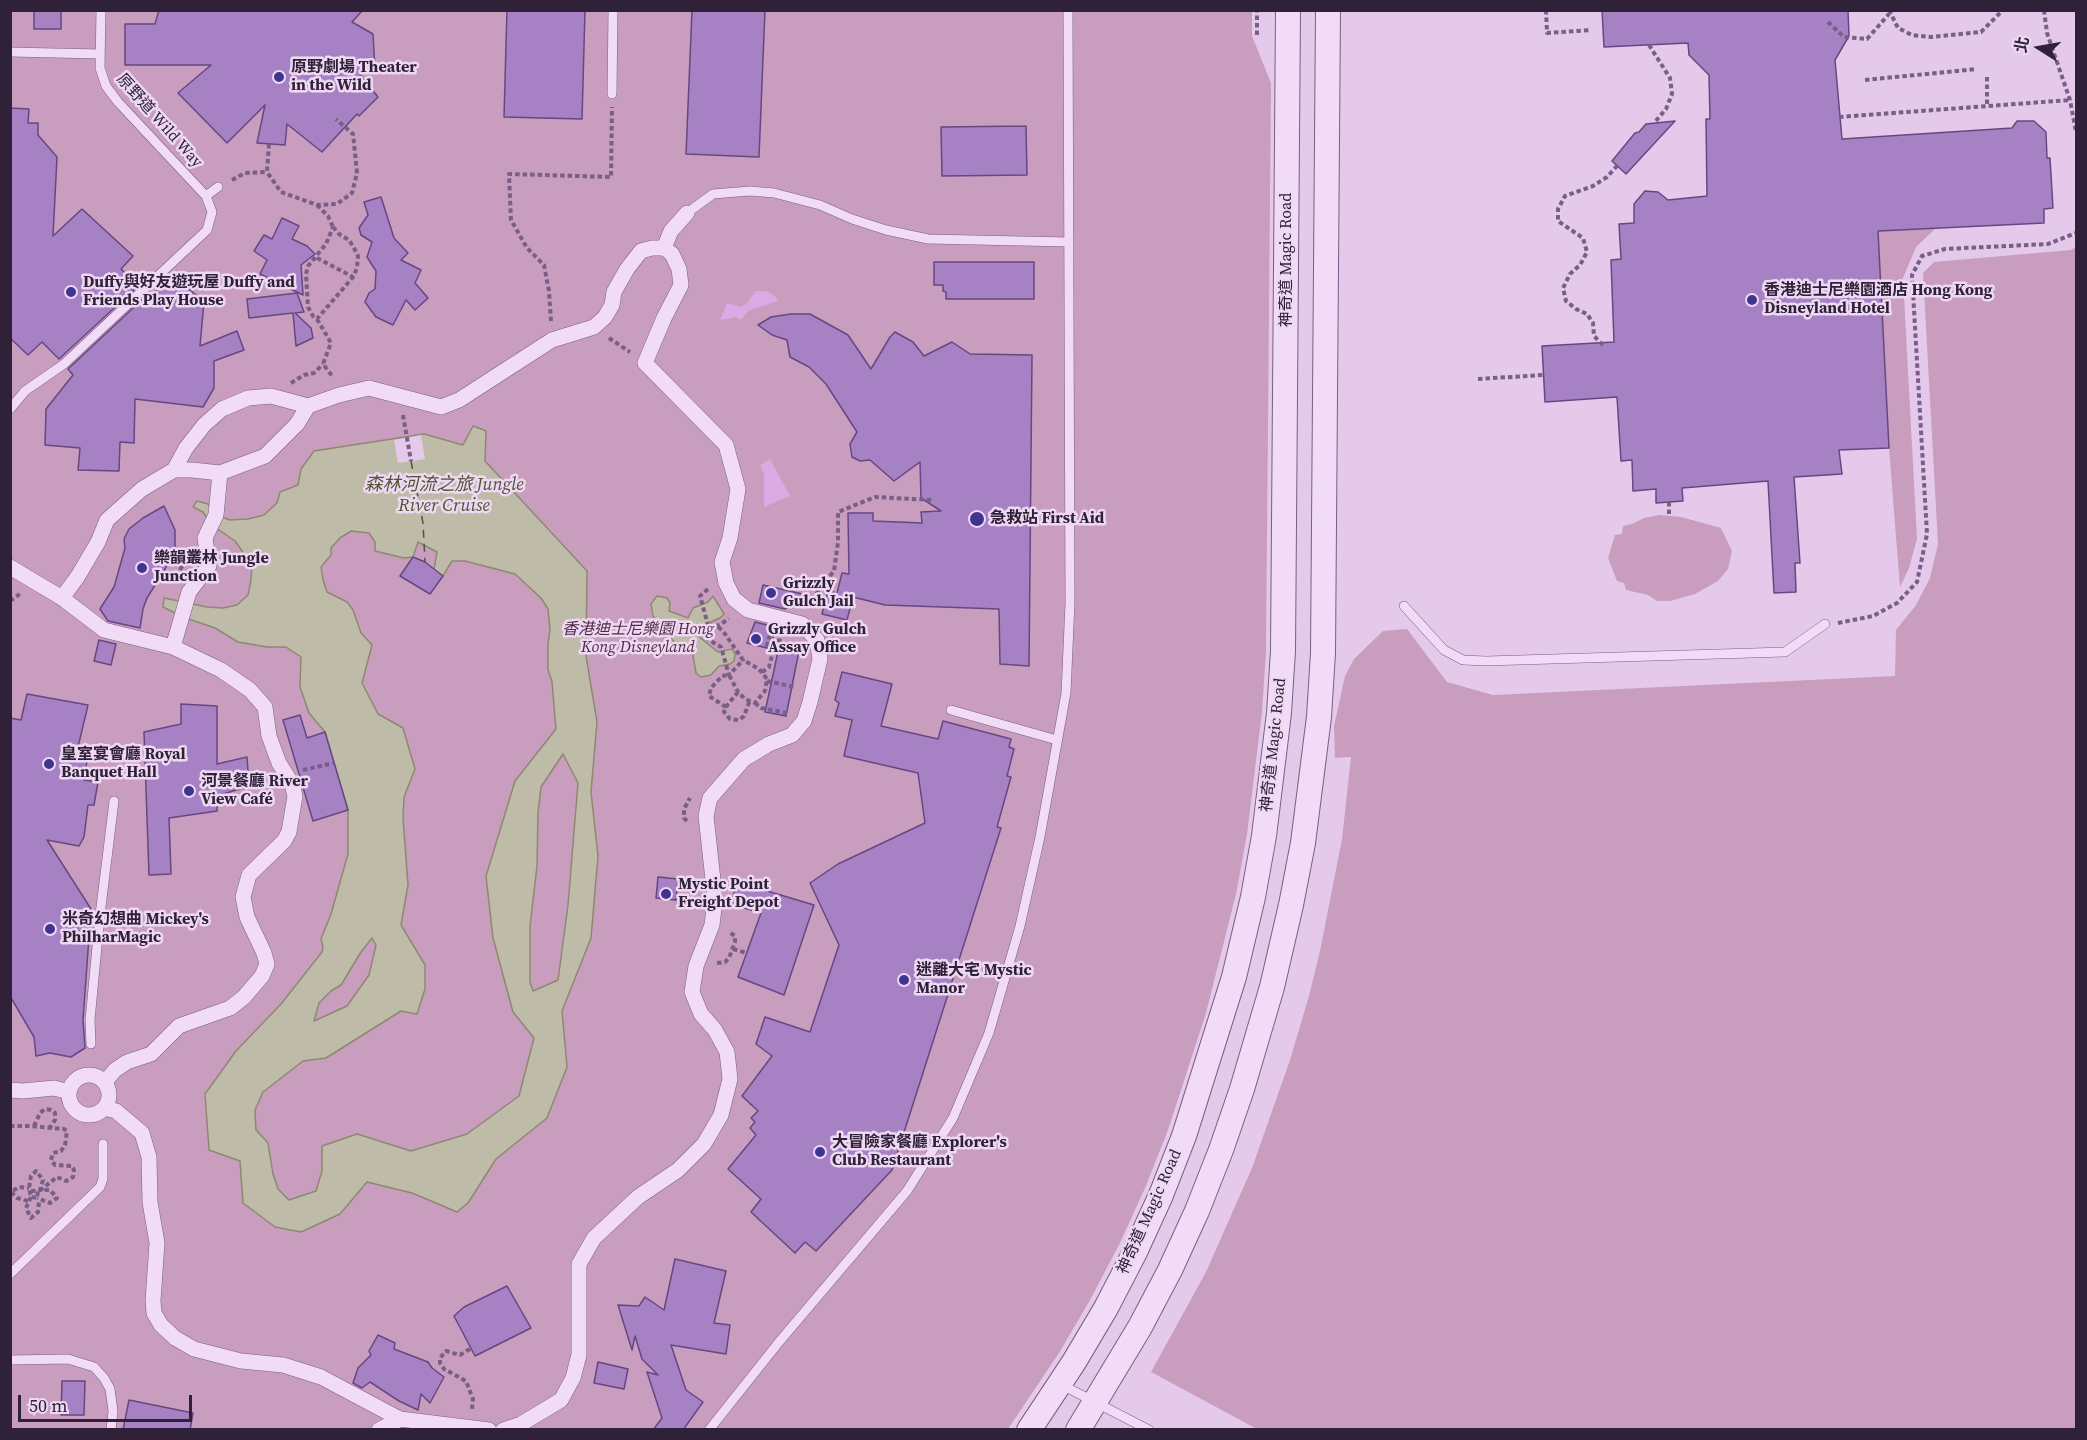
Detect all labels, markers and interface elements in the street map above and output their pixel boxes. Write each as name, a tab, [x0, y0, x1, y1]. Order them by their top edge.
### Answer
north arrow	[2009, 18, 2069, 78]
text: 北	[2009, 35, 2034, 55]
place label: 原野劇場 Theater in the Wild	[291, 58, 417, 96]
street label: 原野道 Wild Way	[112, 70, 206, 172]
marker: 原野劇場 Theater in the Wild	[272, 70, 286, 84]
street label: 神奇道 Magic Road	[1277, 193, 1297, 327]
place label: Duffy與好友遊玩屋 Duffy and Friends Play House	[83, 273, 295, 311]
place label: 香港迪士尼樂園酒店 Hong Kong Disneyland Hotel	[1764, 281, 1993, 319]
marker: Duffy與好友遊玩屋 Duffy and Friends Play House	[64, 285, 78, 299]
marker: 香港迪士尼樂園酒店 Hong Kong Disneyland Hotel	[1745, 293, 1759, 307]
water label: 森林河流之旅 Jungle River Cruise	[364, 474, 524, 516]
place label: 急救站 First Aid	[990, 509, 1104, 529]
marker: 急救站 First Aid	[968, 510, 986, 528]
place label: 樂韻叢林 Jungle Junction	[154, 549, 269, 587]
marker: 樂韻叢林 Jungle Junction	[135, 561, 149, 575]
place label: Grizzly Gulch Jail	[783, 574, 854, 612]
marker: Grizzly Gulch Jail	[764, 586, 778, 600]
park label: 香港迪士尼樂園 Hong Kong Disneyland	[562, 620, 714, 658]
place label: Grizzly Gulch Assay Office	[768, 620, 866, 658]
marker: Grizzly Gulch Assay Office	[749, 632, 763, 646]
street label: 神奇道 Magic Road	[1257, 677, 1291, 813]
place label: 皇室宴會廳 Royal Banquet Hall	[61, 745, 186, 783]
marker: 皇室宴會廳 Royal Banquet Hall	[42, 757, 56, 771]
place label: 河景餐廳 River View Café	[201, 772, 308, 810]
marker: 河景餐廳 River View Café	[182, 784, 196, 798]
place label: Mystic Point Freight Depot	[678, 875, 779, 913]
marker: Mystic Point Freight Depot	[659, 887, 673, 901]
place label: 米奇幻想曲 Mickey's PhilharMagic	[62, 910, 209, 948]
marker: 米奇幻想曲 Mickey's PhilharMagic	[43, 922, 57, 936]
place label: 迷離大宅 Mystic Manor	[916, 961, 1032, 999]
marker: 迷離大宅 Mystic Manor	[897, 973, 911, 987]
place label: 大冒險家餐廳 Explorer's Club Restaurant	[832, 1133, 1007, 1171]
marker: 大冒險家餐廳 Explorer's Club Restaurant	[813, 1145, 827, 1159]
street label: 神奇道 Magic Road	[1114, 1147, 1186, 1277]
scale bar	[21, 1383, 195, 1421]
text: 50 m	[29, 1393, 67, 1418]

